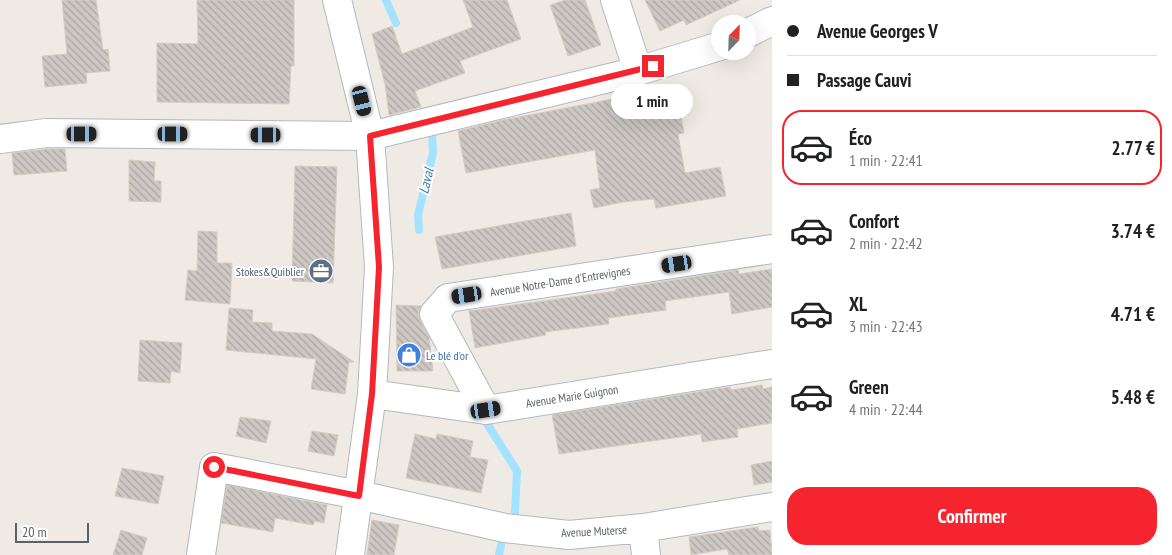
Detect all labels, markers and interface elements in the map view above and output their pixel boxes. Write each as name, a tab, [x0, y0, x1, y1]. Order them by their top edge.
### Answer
north arrow	[711, 15, 756, 60]
map controls	[711, 15, 756, 60]
text: Avenue Georges V	[817, 19, 938, 43]
route end	[642, 55, 664, 77]
text: Passage Cauvi	[817, 68, 912, 92]
callout: 1 min	[612, 84, 694, 118]
car	[351, 85, 372, 117]
text: 1 min	[636, 91, 668, 111]
icon: car	[789, 125, 834, 170]
text: Éco	[849, 126, 872, 150]
car	[67, 127, 97, 142]
car	[158, 127, 188, 142]
car	[251, 128, 281, 143]
text: 2.77 €	[1112, 136, 1155, 160]
text: 1 min · 22:41	[849, 150, 923, 170]
water label: Laval	[414, 165, 438, 195]
icon: car	[789, 208, 834, 253]
text: Confort	[849, 209, 899, 233]
text: 3.74 €	[1111, 219, 1155, 243]
text: 2 min · 22:42	[849, 233, 923, 253]
car	[661, 254, 692, 274]
office icon: Stokes&Quiblier	[308, 258, 334, 284]
street label: Avenue Notre-Dame d'Entrevignes	[489, 262, 631, 300]
place label: Stokes&Quiblier	[236, 264, 305, 279]
car	[451, 285, 482, 305]
icon: car	[789, 291, 834, 336]
text: XL	[849, 292, 867, 316]
text: 4.71 €	[1111, 302, 1155, 326]
text: 3 min · 22:43	[849, 316, 923, 336]
shop icon: Le blé d'or	[396, 342, 422, 368]
place label: Le blé d'or	[426, 348, 469, 363]
icon: car	[789, 374, 834, 419]
text: Green	[849, 375, 889, 399]
street label: Avenue Marie Guignon	[525, 381, 619, 411]
text: 5.48 €	[1111, 385, 1155, 409]
text: 4 min · 22:44	[849, 399, 923, 419]
car	[470, 400, 501, 420]
route start	[203, 456, 225, 478]
button: Confirmer	[787, 487, 1157, 545]
scale bar	[15, 520, 89, 543]
street label: Avenue Muterse	[561, 522, 627, 540]
text: 20 m	[22, 523, 47, 541]

